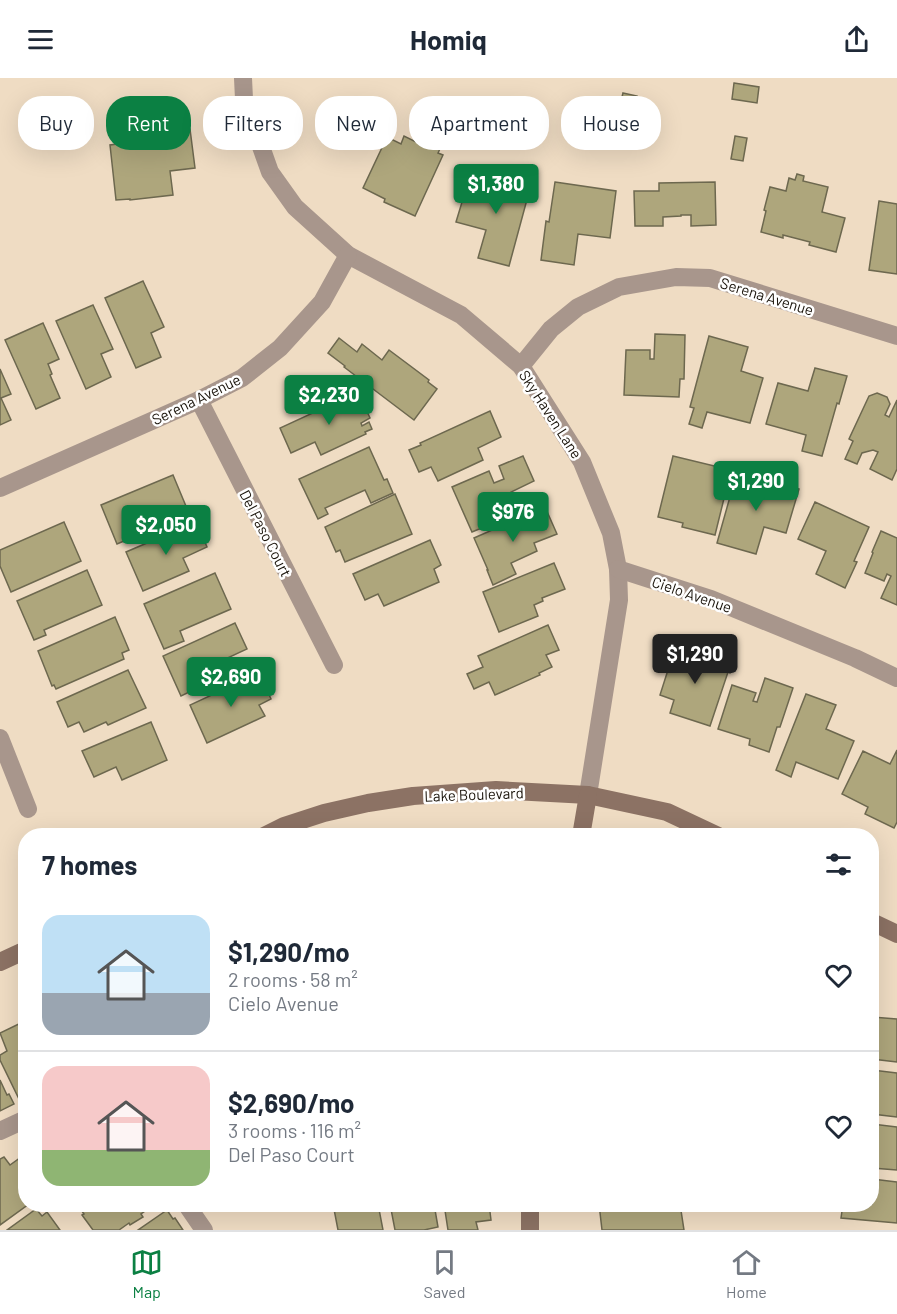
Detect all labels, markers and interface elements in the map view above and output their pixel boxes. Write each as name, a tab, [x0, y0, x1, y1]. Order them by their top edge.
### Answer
icon: menu	[24, 23, 57, 56]
text: Homiq	[410, 23, 487, 55]
icon: share	[840, 23, 873, 56]
chip: Buy	[18, 96, 94, 150]
chip: Rent	[106, 96, 191, 150]
chip: Filters	[203, 96, 303, 150]
chip: New	[315, 96, 397, 150]
chip: Apartment	[409, 96, 549, 150]
chip: House	[561, 96, 661, 150]
pin: $1,380	[447, 164, 545, 215]
text: $1,380	[468, 171, 524, 195]
street label: Serena Avenue	[718, 273, 816, 319]
street label: Sky Haven Lane	[516, 366, 586, 462]
street label: Serena Avenue	[149, 370, 243, 428]
pin: $2,230	[280, 375, 378, 426]
text: $2,230	[298, 382, 360, 406]
pin: $1,290	[707, 461, 805, 512]
text: $1,290	[727, 468, 785, 492]
street label: Del Paso Court	[236, 487, 296, 579]
pin: $976	[477, 492, 549, 543]
text: $976	[492, 499, 534, 523]
pin: $2,050	[117, 505, 215, 556]
text: $2,050	[136, 512, 197, 536]
street label: Cielo Avenue	[650, 572, 734, 616]
pin: $1,290	[646, 634, 744, 685]
text: $1,290	[666, 641, 724, 665]
pin: $2,690	[182, 657, 280, 708]
text: $2,690	[201, 664, 261, 688]
street label: Lake Boulevard	[424, 783, 524, 805]
icon: filters	[822, 848, 855, 881]
text: 7 homes	[42, 849, 137, 880]
text: $1,290/mo	[228, 936, 350, 967]
icon: home	[90, 939, 162, 1011]
icon: heart	[822, 959, 855, 992]
text: 2 rooms · 58 m²	[228, 967, 358, 991]
text: Cielo Avenue	[228, 991, 339, 1015]
text: $2,690/mo	[228, 1087, 355, 1118]
icon: home	[90, 1090, 162, 1162]
icon: heart	[822, 1110, 855, 1143]
text: 3 rooms · 116 m²	[228, 1118, 361, 1142]
text: Del Paso Court	[228, 1142, 355, 1166]
tab: Map	[130, 1246, 163, 1301]
tab: Saved	[424, 1246, 466, 1301]
tab: Home	[726, 1246, 767, 1301]

